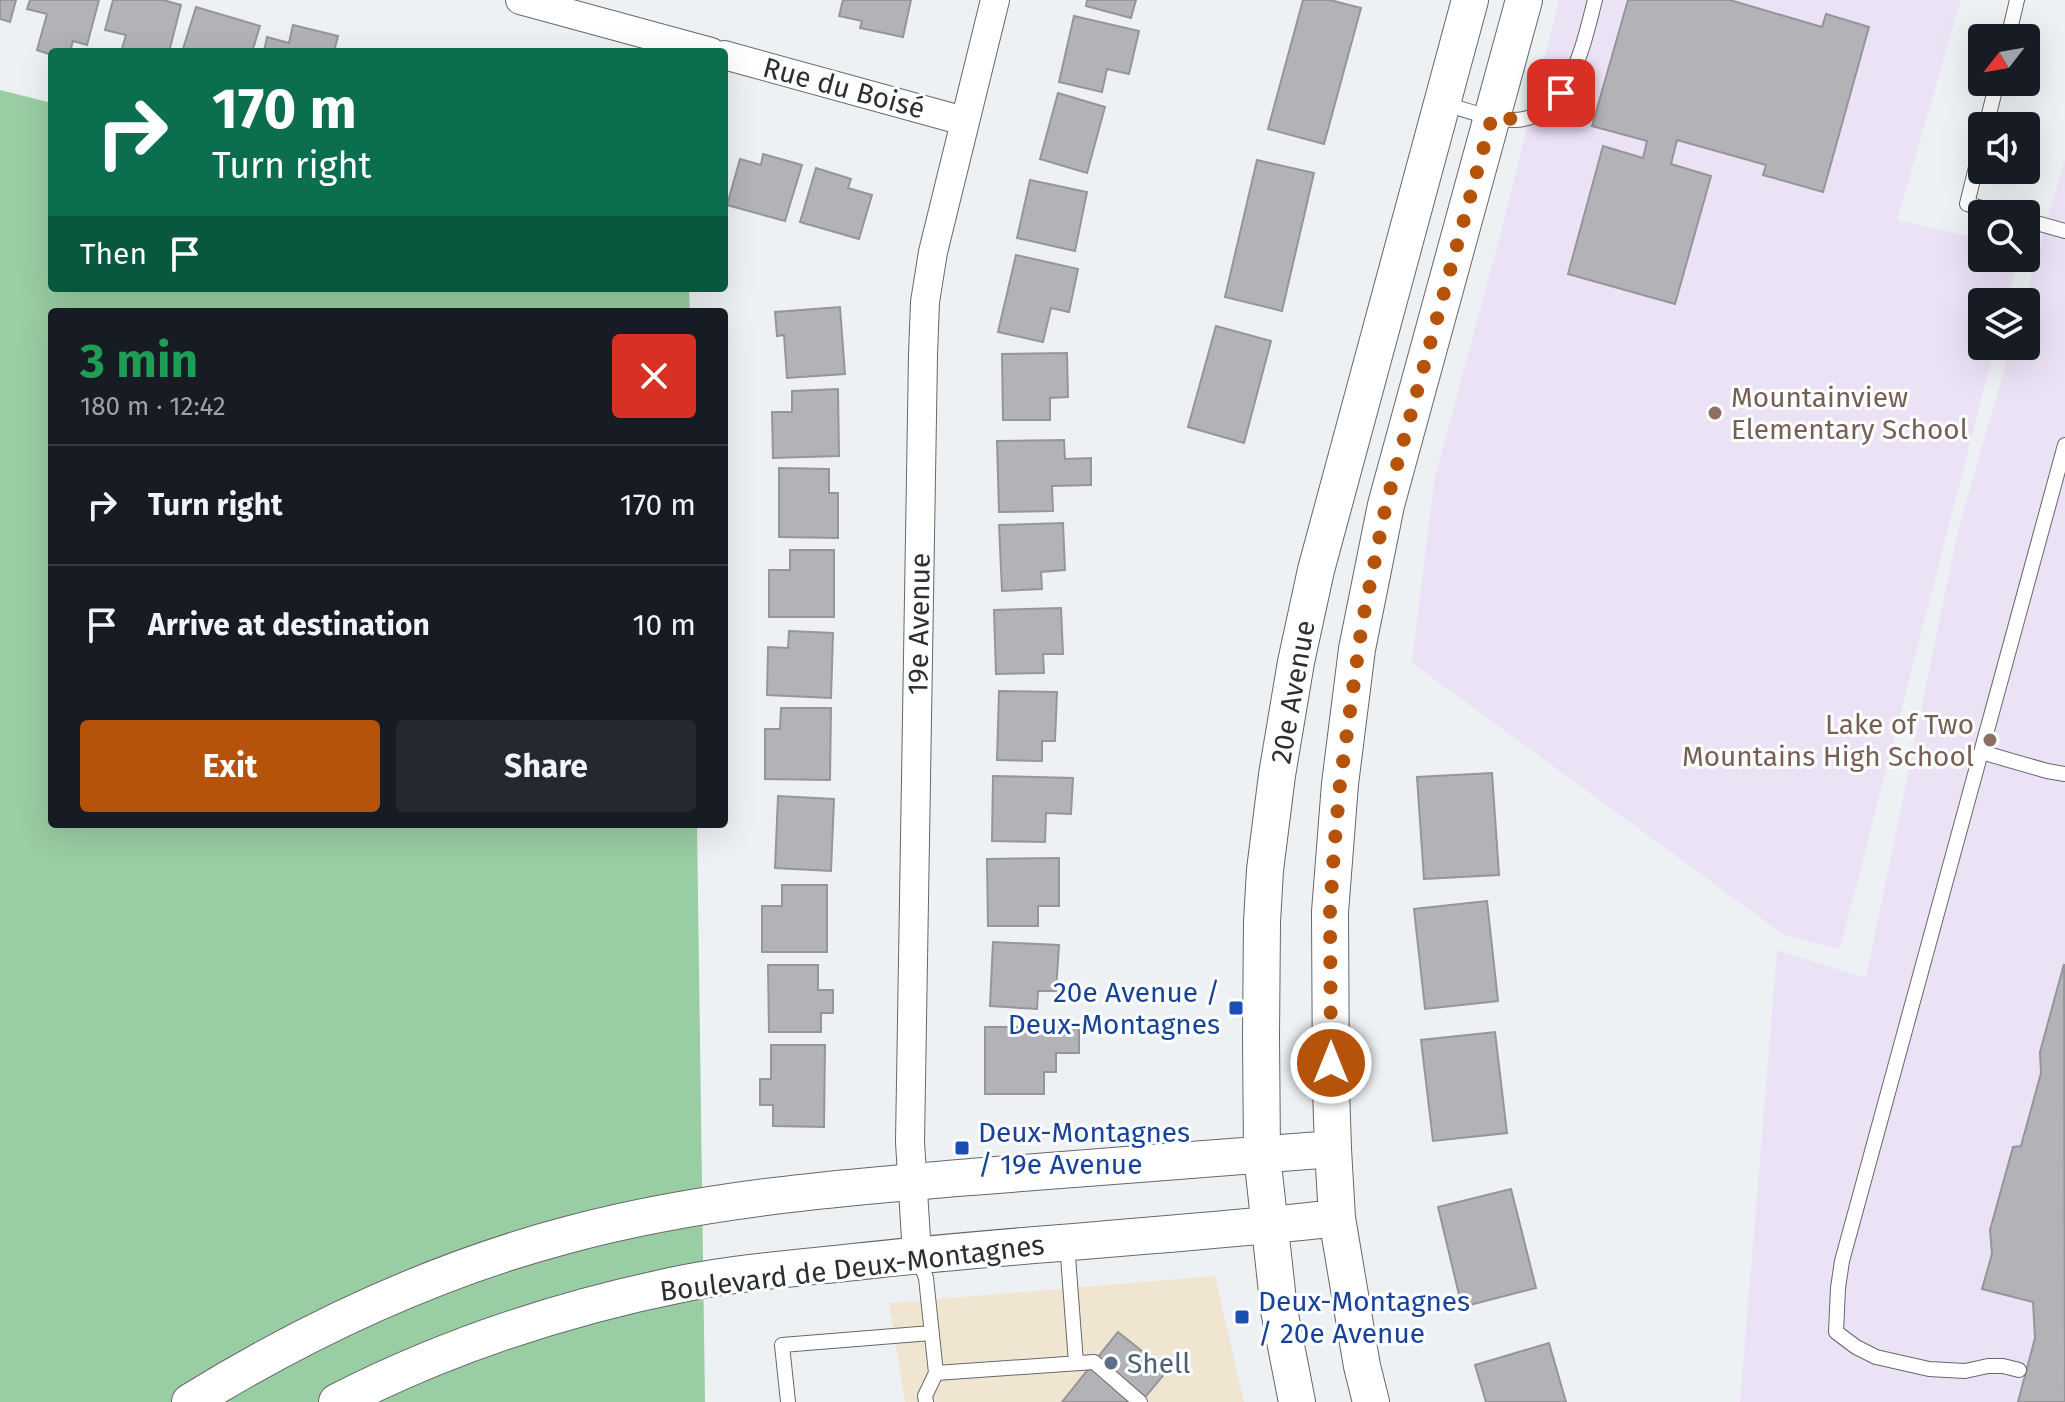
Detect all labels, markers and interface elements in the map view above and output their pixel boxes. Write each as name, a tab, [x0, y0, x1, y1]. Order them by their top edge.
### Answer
north arrow	[1968, 24, 2040, 96]
map controls	[1968, 24, 2040, 360]
street label: Rue du Boisé	[760, 51, 928, 125]
pin	[1527, 59, 1595, 127]
icon: arrive	[1539, 71, 1583, 115]
text: 170 m	[212, 76, 357, 143]
icon: right	[80, 80, 184, 184]
button: sound	[1968, 112, 2040, 184]
text: Turn right	[212, 144, 372, 188]
button: search	[1968, 200, 2040, 272]
icon: arrive	[163, 232, 207, 276]
text: Then	[80, 236, 147, 272]
button: layers	[1968, 288, 2040, 360]
text: 3 min	[80, 332, 198, 390]
button: close	[612, 334, 696, 418]
place label: Mountainview Elementary School	[1731, 381, 1968, 446]
text: 180 m · 12:42	[80, 391, 226, 422]
marker: Mountainview Elementary School	[1706, 404, 1724, 422]
icon: right	[80, 483, 124, 527]
text: Turn right	[148, 487, 283, 523]
text: 170 m	[620, 487, 696, 523]
street label: 19e Avenue	[901, 553, 937, 695]
icon: arrive	[80, 603, 124, 647]
text: Arrive at destination	[148, 607, 430, 643]
text: 10 m	[633, 607, 696, 643]
street label: 20e Avenue	[1264, 618, 1322, 766]
place label: Lake of Two Mountains High School	[1682, 708, 1974, 773]
button: Exit	[80, 720, 380, 812]
button: Share	[396, 720, 696, 812]
marker: Lake of Two Mountains High School	[1981, 731, 1999, 749]
place label: 20e Avenue / Deux-Montagnes	[1008, 976, 1220, 1041]
marker: 20e Avenue / Deux-Montagnes	[1227, 999, 1245, 1017]
position arrow	[1289, 1021, 1373, 1105]
place label: Deux-Montagnes / 19e Avenue	[978, 1116, 1190, 1181]
marker: Deux-Montagnes / 19e Avenue	[953, 1139, 971, 1157]
street label: Boulevard de Deux-Montagnes	[658, 1228, 1046, 1308]
place label: Deux-Montagnes / 20e Avenue	[1258, 1285, 1470, 1350]
marker: Deux-Montagnes / 20e Avenue	[1233, 1308, 1251, 1326]
place label: Shell	[1127, 1347, 1190, 1380]
marker: Shell	[1102, 1354, 1120, 1372]

